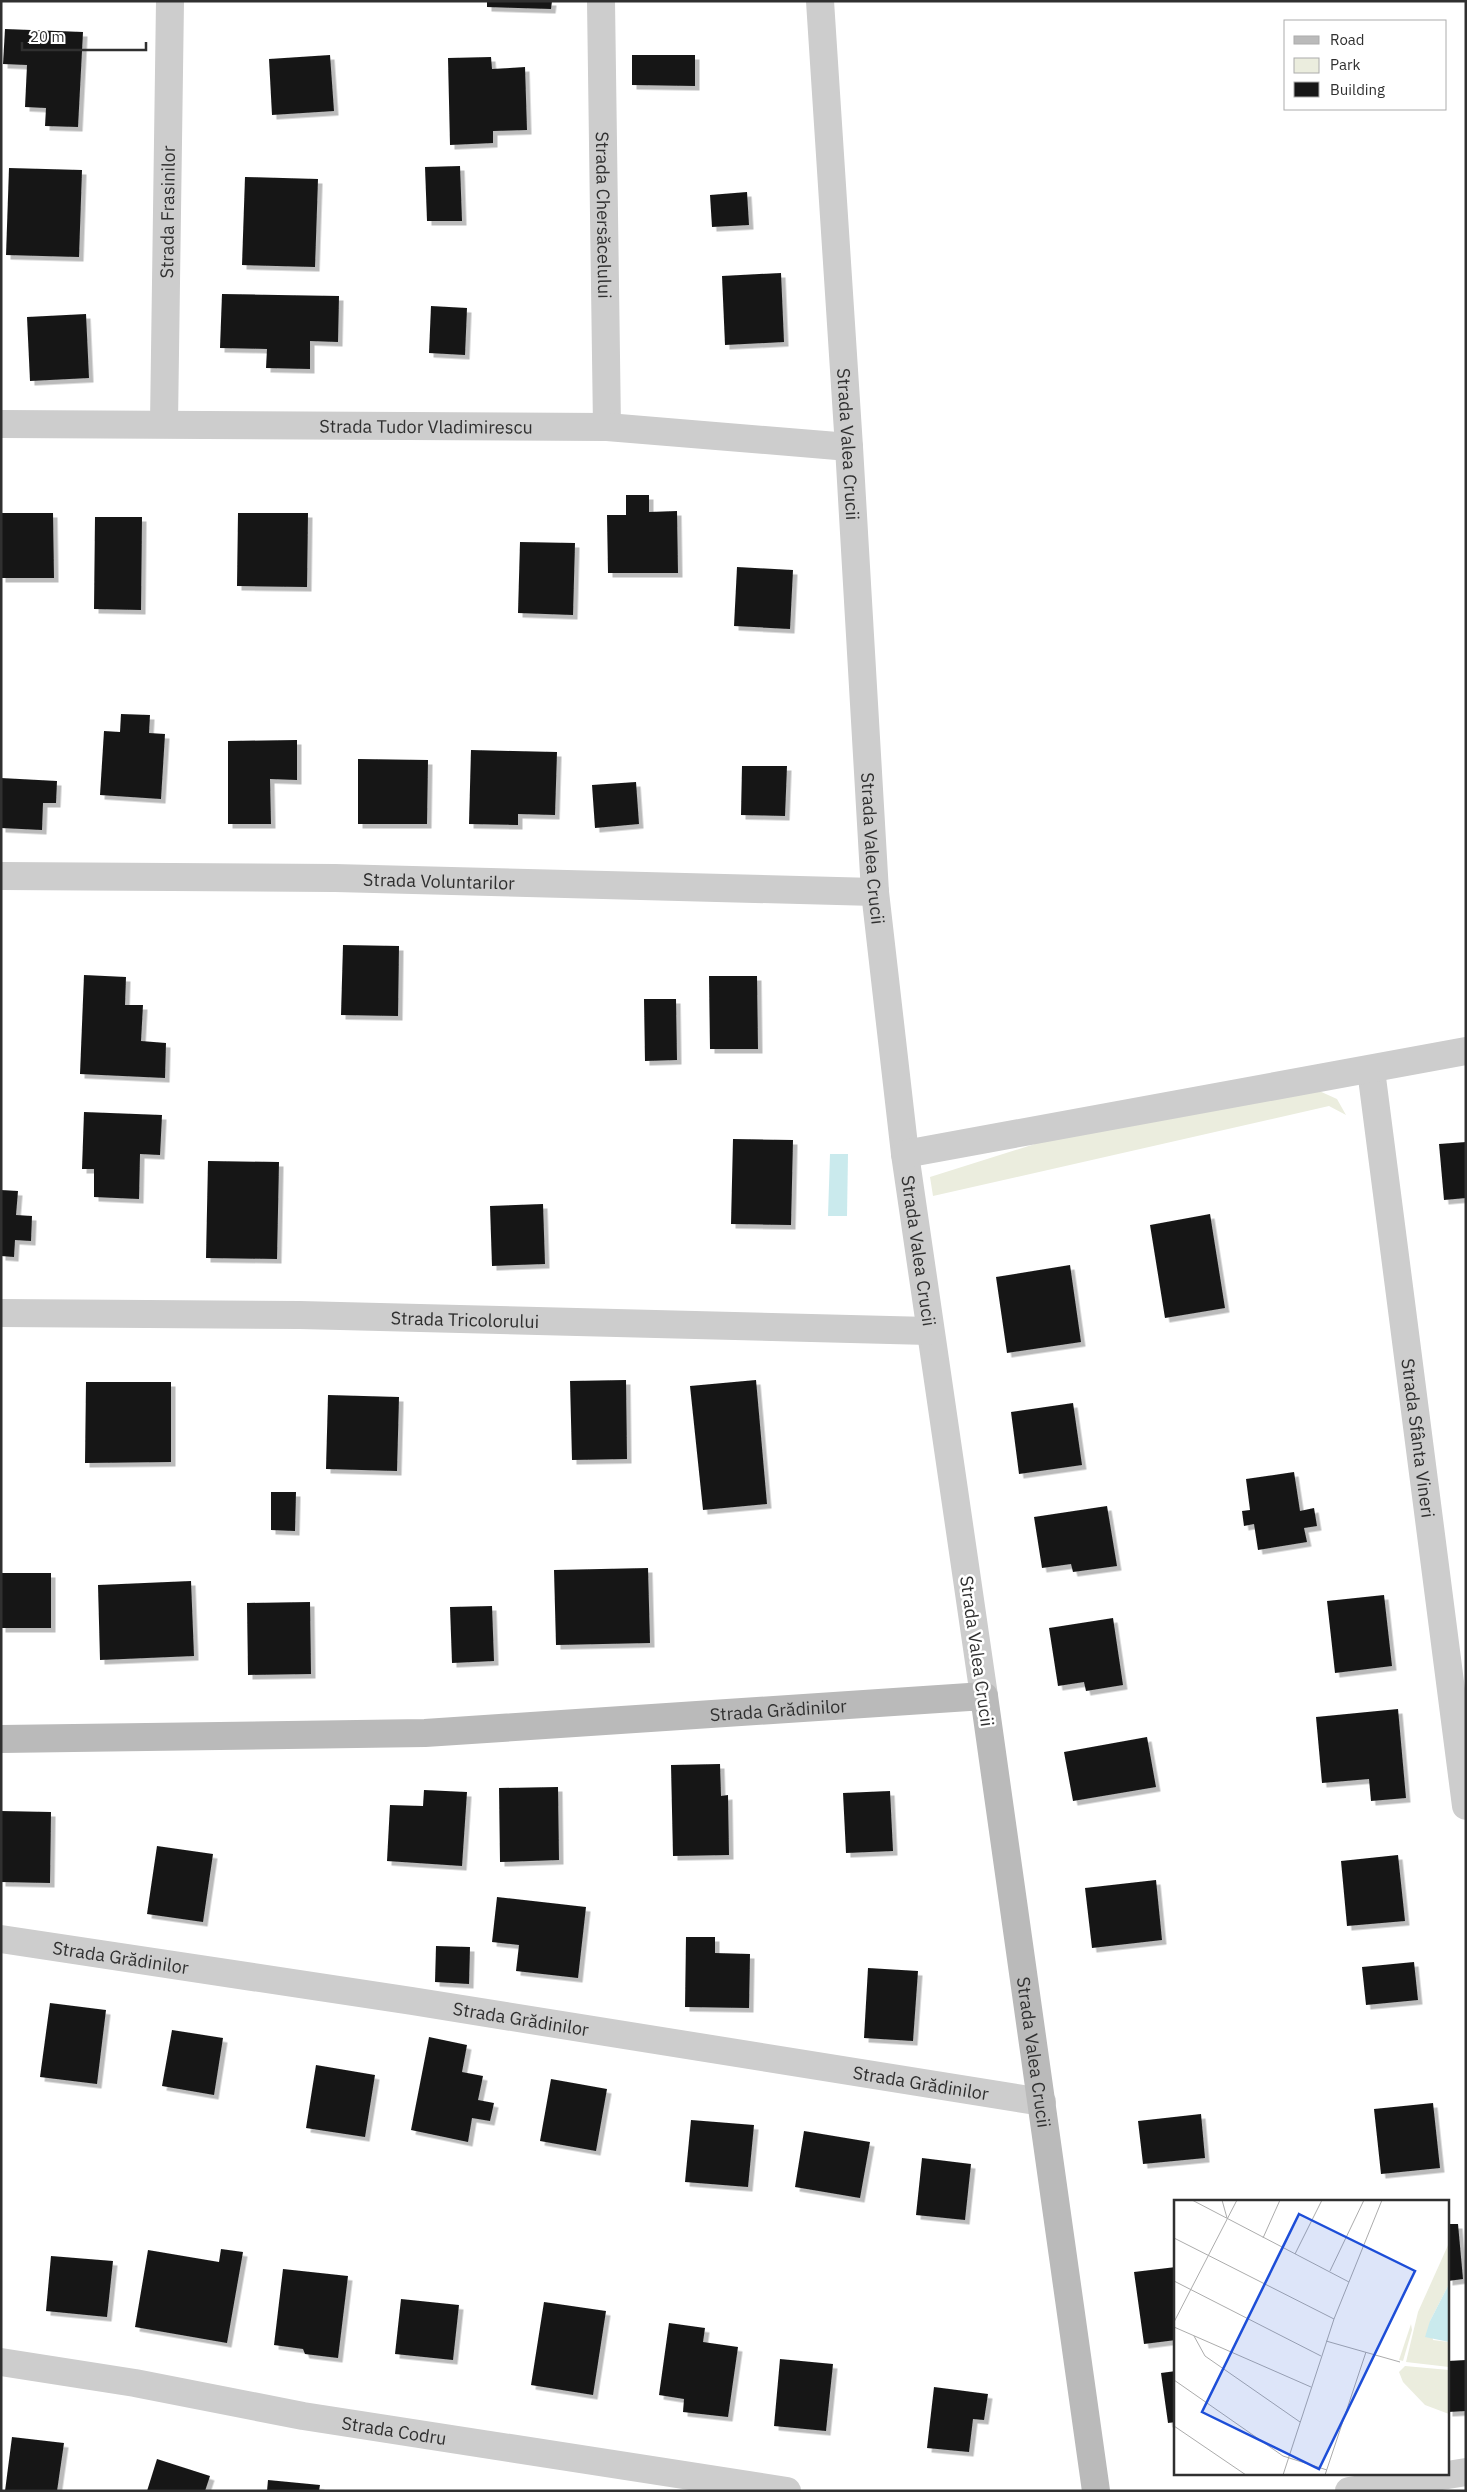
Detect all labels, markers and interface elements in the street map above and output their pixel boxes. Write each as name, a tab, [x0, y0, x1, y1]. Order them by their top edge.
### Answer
scale bar	[22, 20, 146, 52]
legend	[1284, 20, 1447, 110]
text: 20 m	[30, 27, 65, 46]
text: Road	[1330, 30, 1365, 49]
text: Park	[1330, 55, 1360, 74]
text: Building	[1330, 80, 1385, 99]
street label: Strada Chersăcelului	[591, 131, 617, 299]
street label: Strada Frasinilor	[155, 145, 179, 279]
street label: Strada Valea Crucii	[832, 367, 865, 521]
street label: Strada Tudor Vladimirescu	[319, 414, 533, 438]
street label: Strada Valea Crucii	[857, 772, 890, 925]
street label: Strada Voluntarilor	[363, 867, 516, 894]
street label: Strada Valea Crucii	[897, 1174, 941, 1327]
street label: Strada Tricolorului	[390, 1306, 539, 1333]
street label: Strada Sfânta Vineri	[1397, 1357, 1440, 1519]
street label: Strada Valea Crucii	[955, 1574, 999, 1728]
street label: Strada Grădinilor	[709, 1694, 848, 1726]
street label: Strada Grădinilor	[51, 1935, 191, 1979]
street label: Strada Valea Crucii	[1012, 1975, 1056, 2129]
street label: Strada Grădinilor	[451, 1996, 591, 2041]
street label: Strada Grădinilor	[851, 2060, 991, 2105]
inset map	[1174, 2200, 1450, 2474]
street label: Strada Codru	[340, 2411, 448, 2450]

